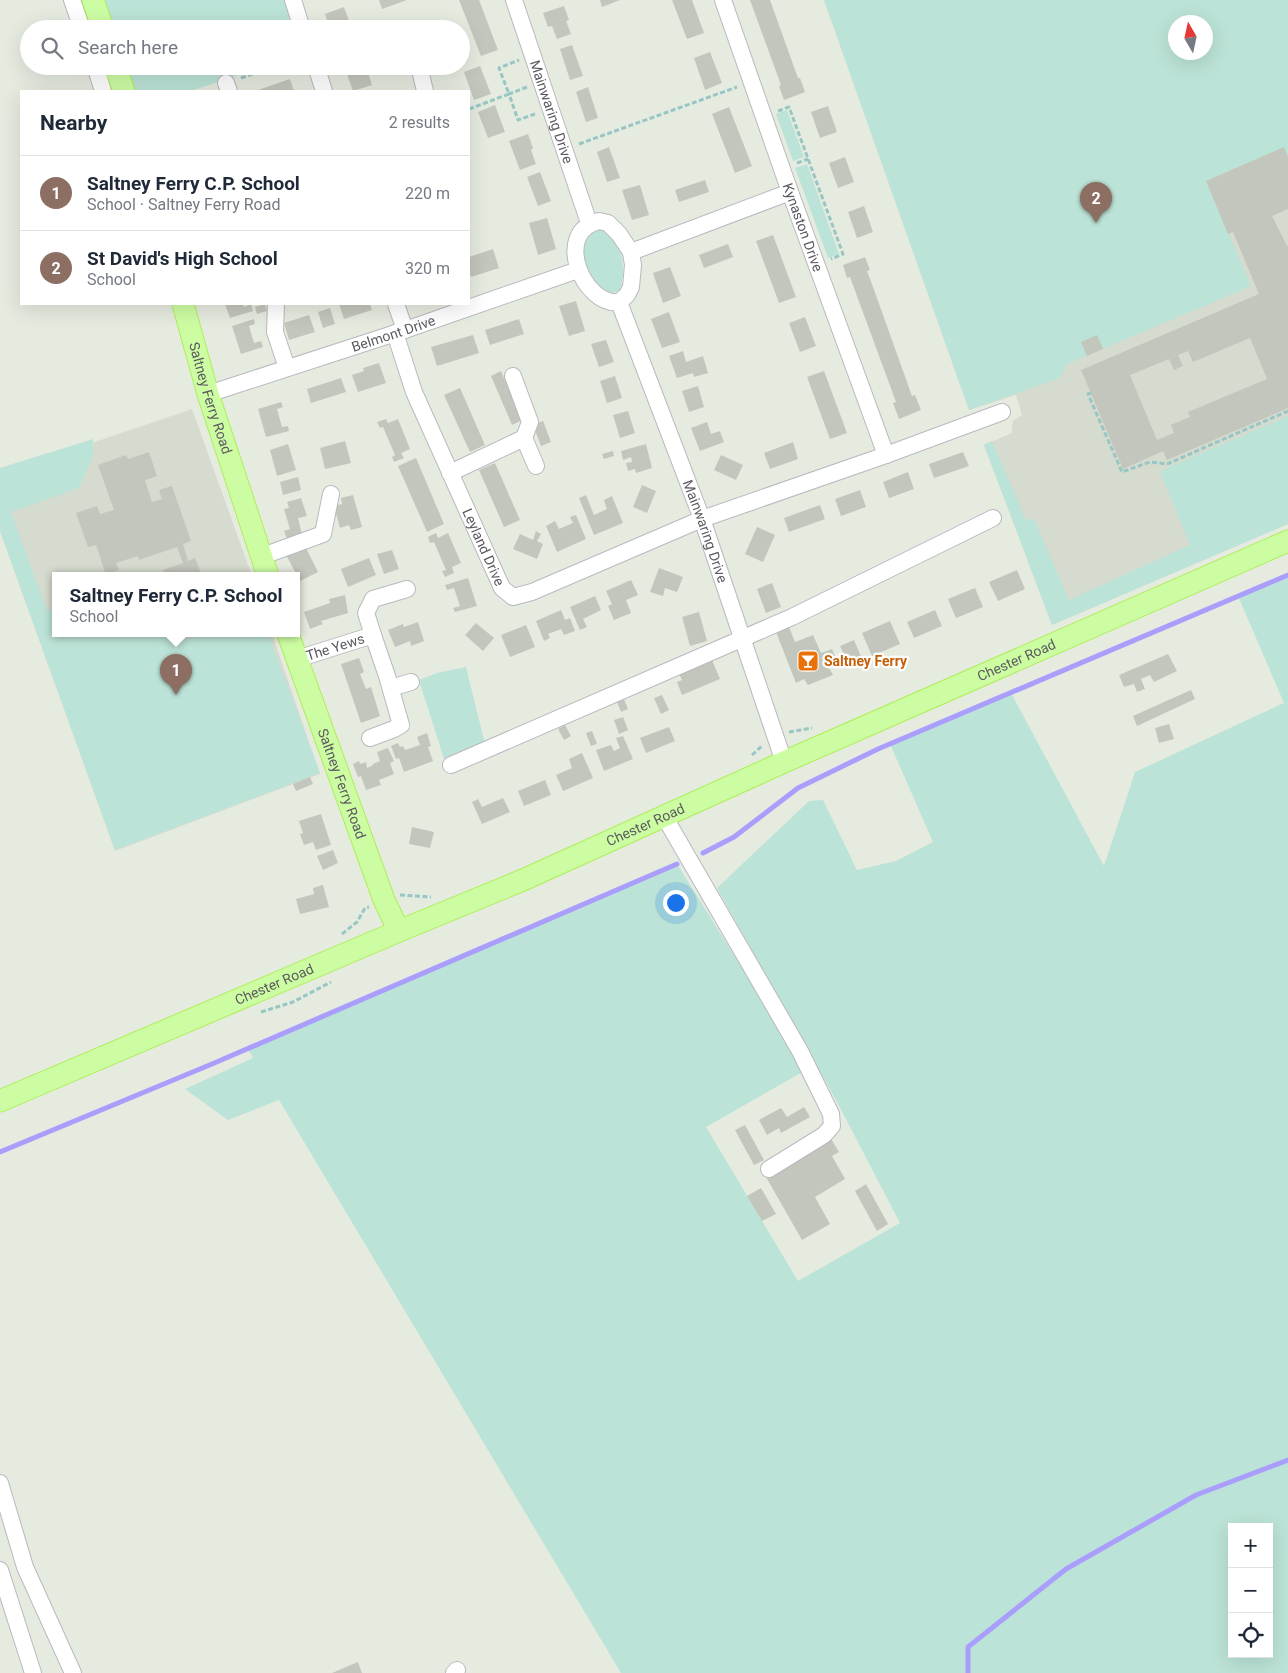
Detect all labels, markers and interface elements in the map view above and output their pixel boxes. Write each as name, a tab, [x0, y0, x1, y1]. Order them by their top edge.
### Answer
north arrow	[1168, 15, 1213, 60]
search box	[20, 20, 470, 75]
icon: search	[38, 34, 66, 62]
text: Search here	[78, 36, 178, 59]
street label: Mainwaring Drive	[527, 58, 576, 166]
text: Nearby	[40, 111, 107, 135]
text: 2 results	[389, 113, 450, 132]
text: Saltney Ferry C.P. School	[87, 172, 300, 195]
street label: Kynaston Drive	[780, 181, 826, 274]
pin: 2	[1080, 182, 1112, 223]
text: 1	[51, 184, 61, 203]
text: 220 m	[405, 184, 450, 203]
text: School · Saltney Ferry Road	[87, 195, 280, 214]
text: St David's High School	[87, 247, 278, 270]
text: 2	[51, 259, 61, 278]
text: 320 m	[405, 259, 450, 278]
text: School	[87, 270, 136, 289]
street label: Belmont Drive	[350, 312, 437, 355]
street label: Saltney Ferry Road	[186, 340, 235, 456]
street label: Mainwaring Drive	[680, 478, 731, 585]
street label: Leyland Drive	[459, 506, 508, 588]
popup	[52, 572, 300, 637]
text: Saltney Ferry C.P. School	[70, 584, 282, 607]
text: School	[70, 607, 118, 626]
street label: The Yews	[304, 630, 366, 664]
street label: Chester Road	[975, 636, 1058, 684]
bar icon: Saltney Ferry	[796, 649, 820, 673]
place label: Saltney Ferry	[824, 653, 908, 669]
pin: 1	[160, 654, 192, 695]
street label: Saltney Ferry Road	[315, 726, 369, 841]
street label: Chester Road	[604, 800, 687, 849]
your location	[663, 890, 689, 916]
street label: Chester Road	[232, 960, 316, 1008]
map controls	[1228, 1523, 1273, 1658]
button: +	[1228, 1523, 1273, 1568]
button: −	[1228, 1568, 1273, 1613]
button: locate	[1228, 1613, 1273, 1658]

